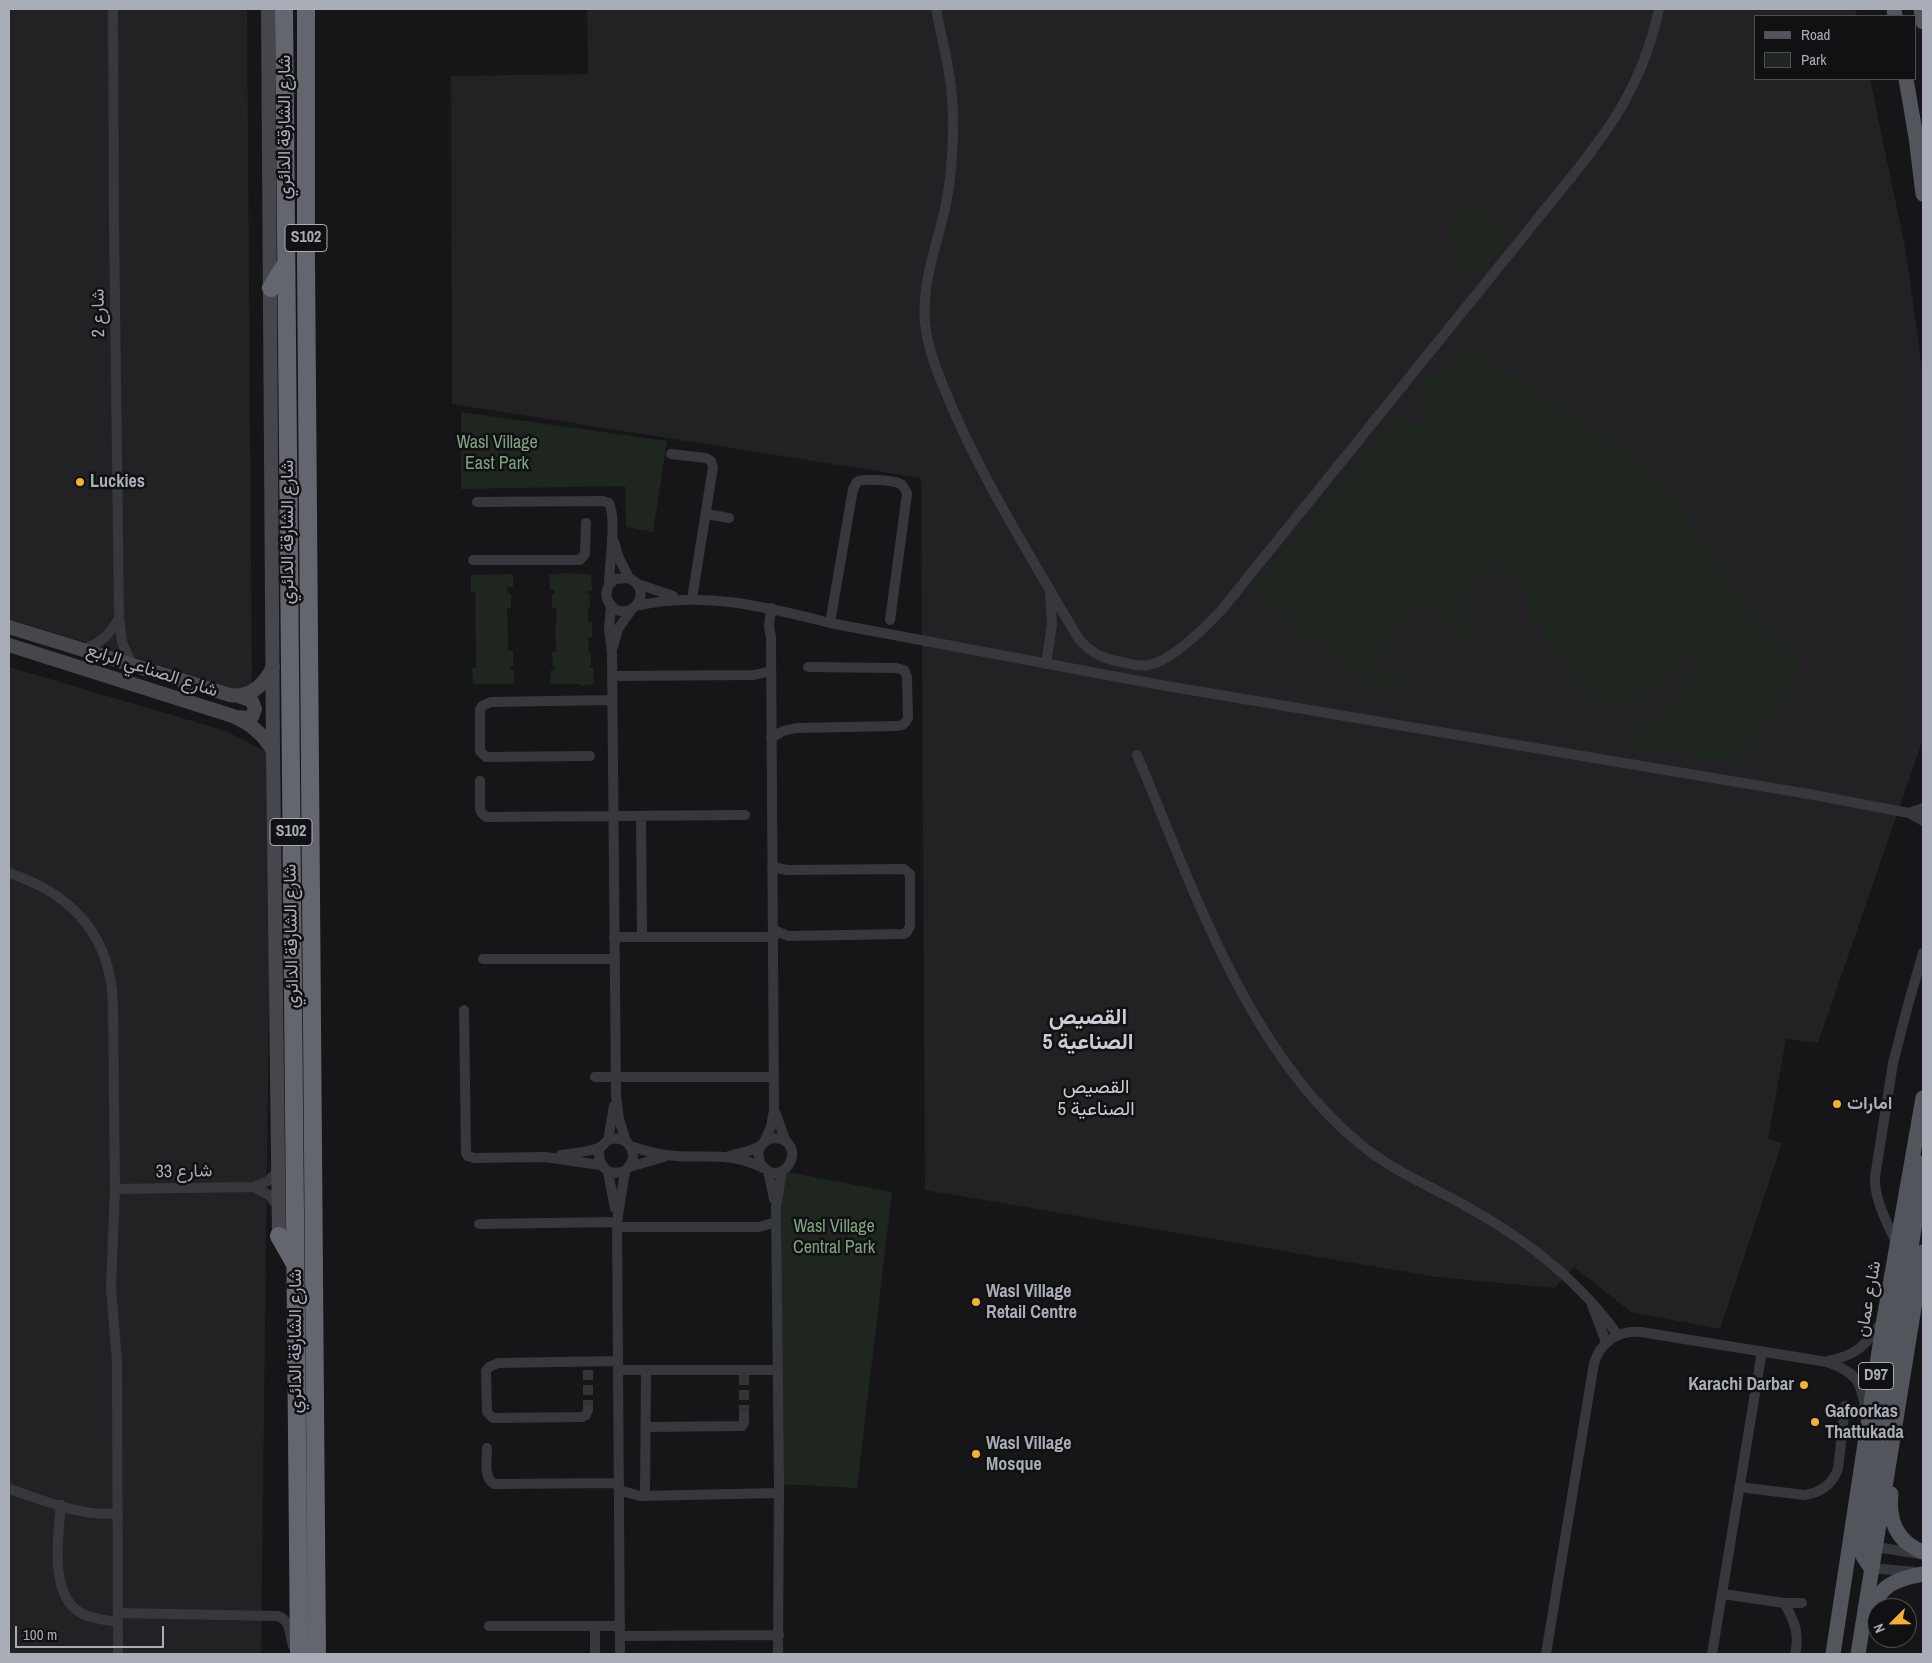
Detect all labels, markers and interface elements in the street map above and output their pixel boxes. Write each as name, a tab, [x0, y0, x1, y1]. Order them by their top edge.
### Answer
legend	[1754, 15, 1917, 80]
text: Road	[1801, 24, 1830, 45]
text: Park	[1801, 49, 1826, 70]
street label: شارع الشارقة الدائري	[274, 55, 296, 199]
road number: S102	[285, 224, 327, 252]
street label: شارع 2	[88, 289, 110, 337]
park label: Wasl Village East Park	[456, 432, 538, 474]
street label: شارع الشارقة الدائري	[277, 460, 299, 604]
place label: Luckies	[90, 471, 145, 493]
marker: Luckies	[74, 476, 86, 488]
street label: شارع الصناعي الرابع	[84, 640, 220, 702]
road number: S102	[270, 819, 312, 846]
street label: شارع الشارقة الدائري	[280, 864, 304, 1008]
district label: القصيص الصناعية 5	[1042, 1005, 1134, 1056]
district label: القصيص الصناعية 5	[1057, 1077, 1135, 1121]
place label: امارات	[1847, 1093, 1892, 1115]
marker: امارات	[1831, 1098, 1843, 1110]
street label: شارع 33	[155, 1161, 213, 1183]
park label: Wasl Village Central Park	[793, 1216, 875, 1258]
street label: شارع عمان	[1852, 1259, 1886, 1339]
street label: شارع الشارقة الدائري	[285, 1269, 307, 1413]
place label: Wasl Village Retail Centre	[986, 1281, 1077, 1324]
marker: Wasl Village Retail Centre	[970, 1296, 982, 1308]
road number: D97	[1858, 1362, 1894, 1390]
place label: Karachi Darbar	[1688, 1374, 1794, 1396]
marker: Karachi Darbar	[1798, 1379, 1810, 1391]
place label: Gafoorkas Thattukada	[1825, 1401, 1904, 1444]
marker: Gafoorkas Thattukada	[1809, 1416, 1821, 1428]
place label: Wasl Village Mosque	[986, 1433, 1071, 1476]
marker: Wasl Village Mosque	[970, 1448, 982, 1460]
north arrow	[1867, 1598, 1917, 1648]
scale bar	[18, 1616, 166, 1648]
text: N	[1869, 1621, 1889, 1636]
text: 100 m	[23, 1624, 57, 1645]

